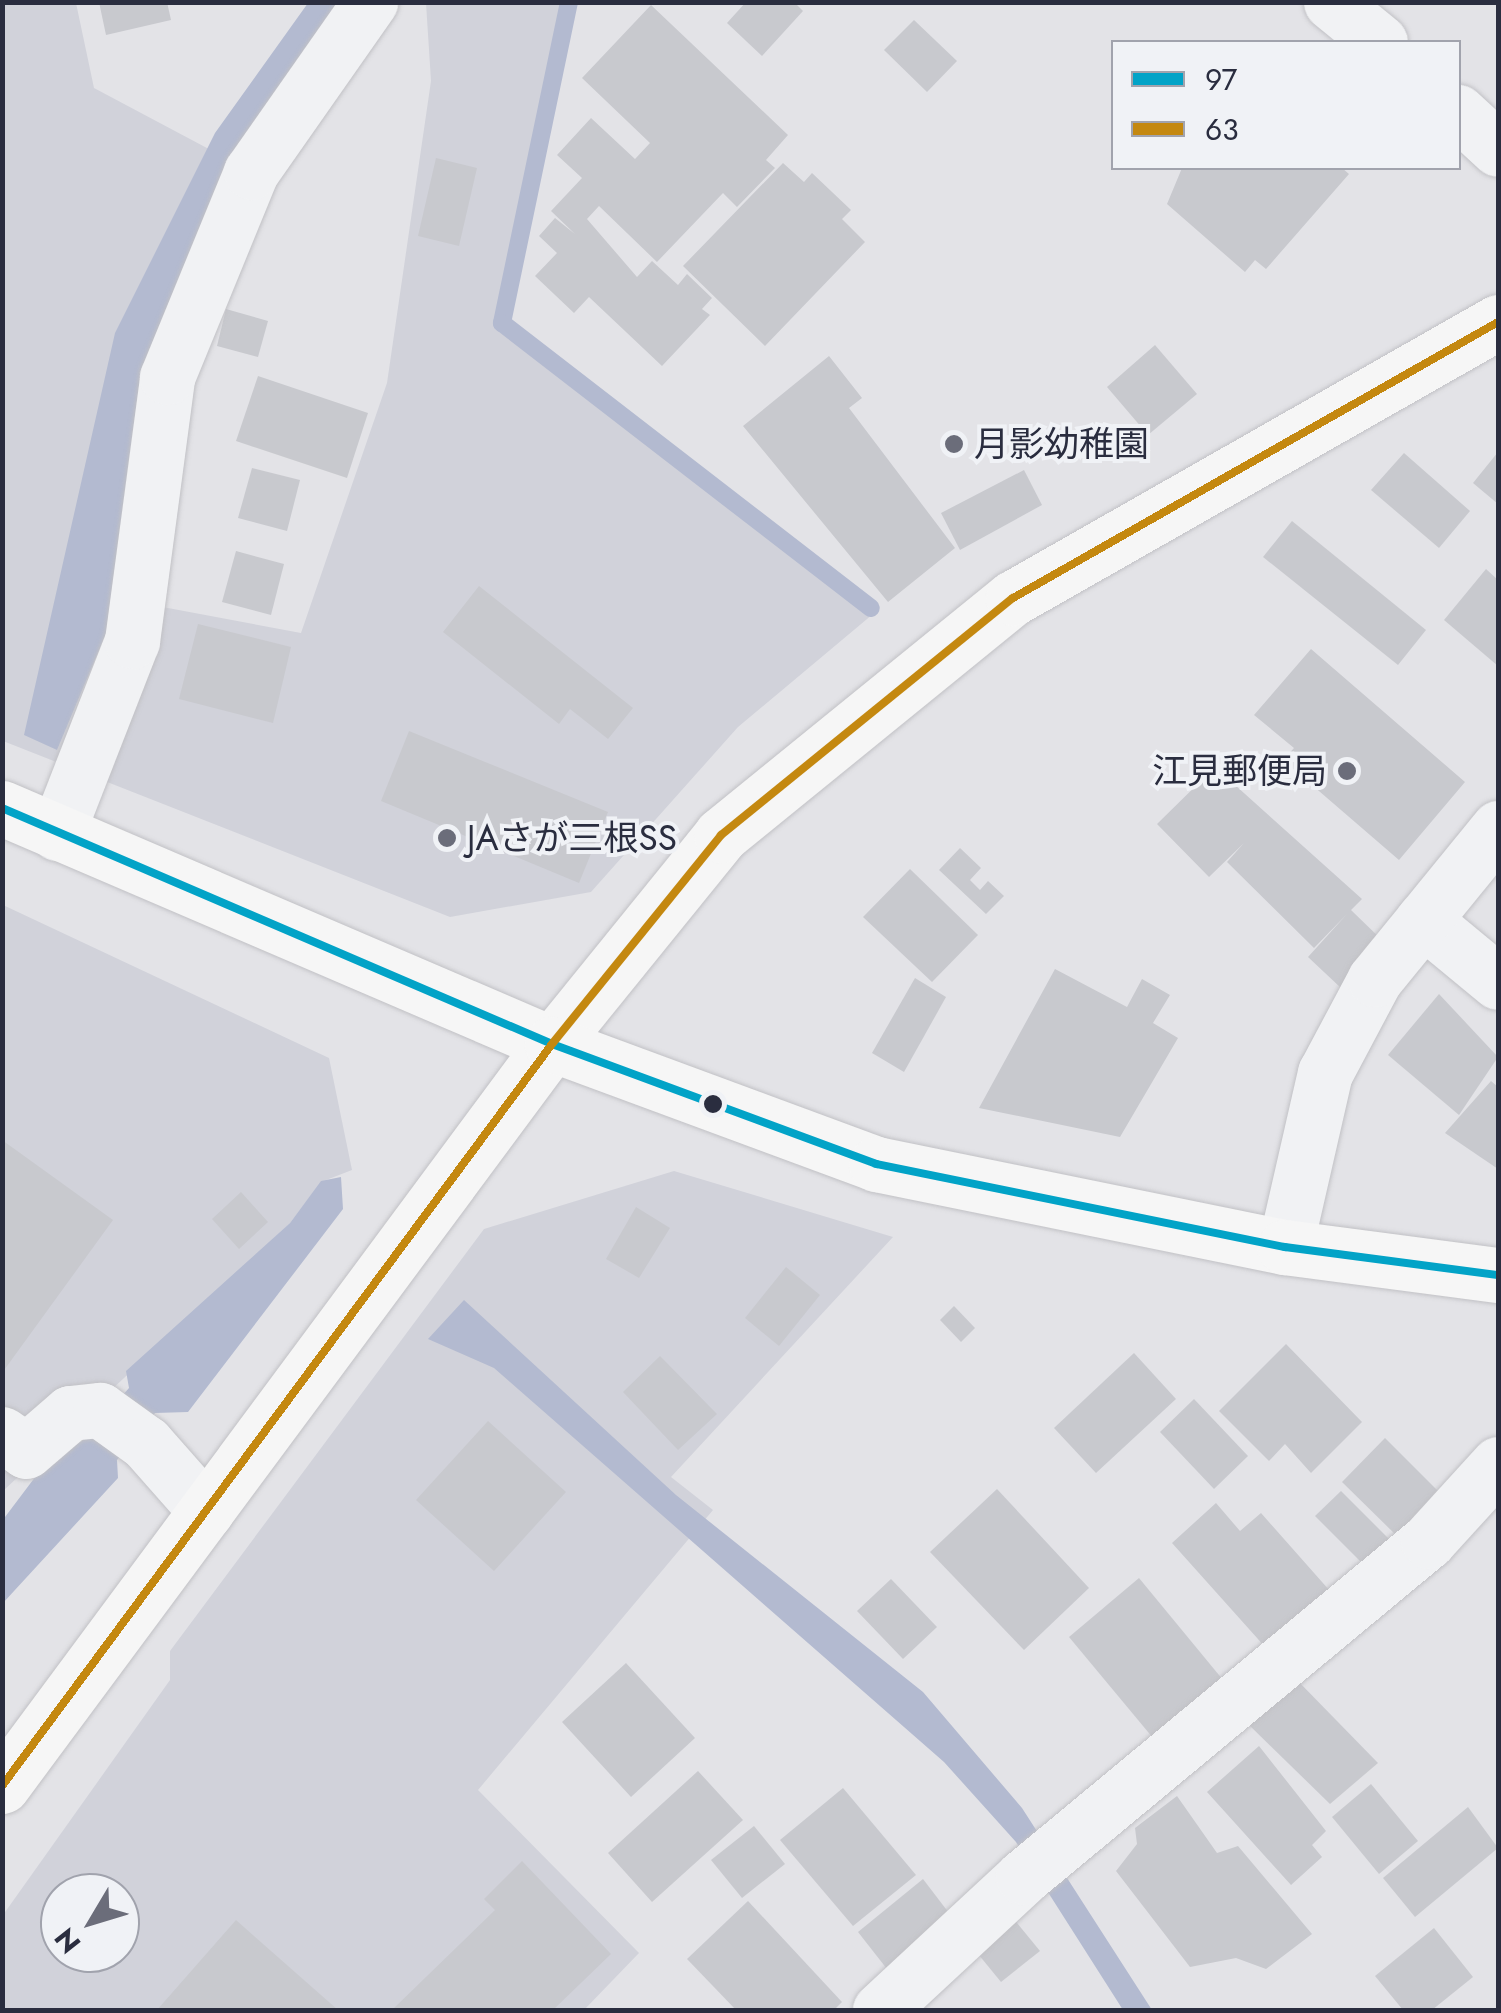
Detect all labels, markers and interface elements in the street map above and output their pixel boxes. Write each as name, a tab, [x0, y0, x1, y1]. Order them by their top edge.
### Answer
legend	[1111, 40, 1461, 170]
text: 97	[1205, 58, 1237, 101]
text: 63	[1205, 108, 1239, 151]
place label: 月影幼稚園	[974, 423, 1149, 465]
marker: 月影幼稚園	[943, 433, 965, 455]
place label: 江見郵便局	[1152, 750, 1327, 792]
marker: 江見郵便局	[1336, 760, 1358, 782]
place label: JAさが三根SS	[467, 817, 677, 859]
marker: JAさが三根SS	[436, 827, 458, 849]
unlabelled marker	[703, 1094, 723, 1114]
north arrow	[40, 1873, 140, 1973]
text: N	[45, 1919, 91, 1962]

